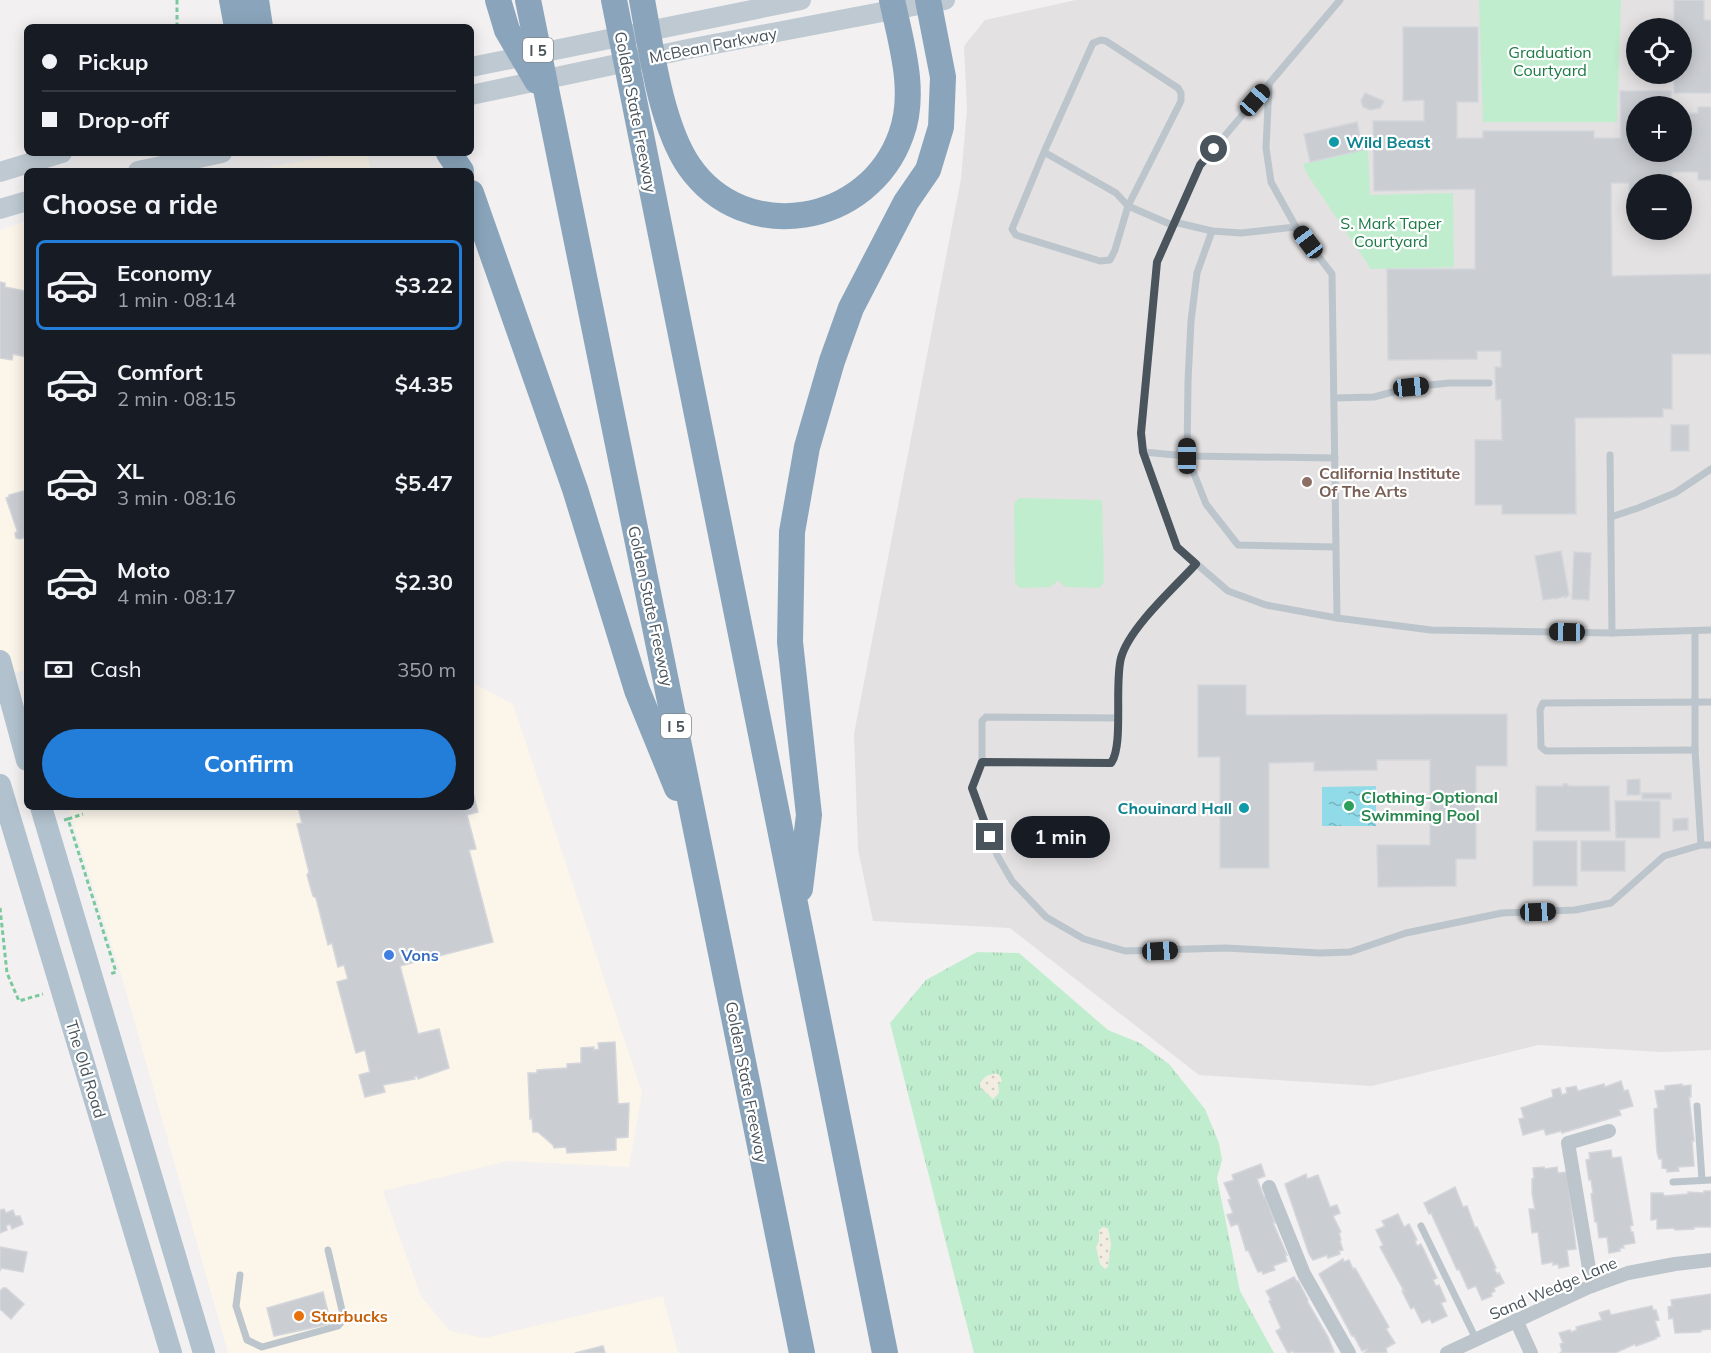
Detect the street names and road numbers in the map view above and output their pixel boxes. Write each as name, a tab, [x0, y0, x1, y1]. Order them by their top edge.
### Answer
street label: McBean Parkway	[648, 23, 779, 67]
street label: Golden State Freeway	[611, 30, 662, 195]
road number: I 5	[523, 38, 553, 62]
street label: Golden State Freeway	[624, 524, 678, 689]
road number: I 5	[661, 714, 691, 738]
street label: Golden State Freeway	[722, 1000, 773, 1165]
street label: The Old Road	[62, 1018, 110, 1120]
street label: Sand Wedge Lane	[1486, 1252, 1620, 1324]

